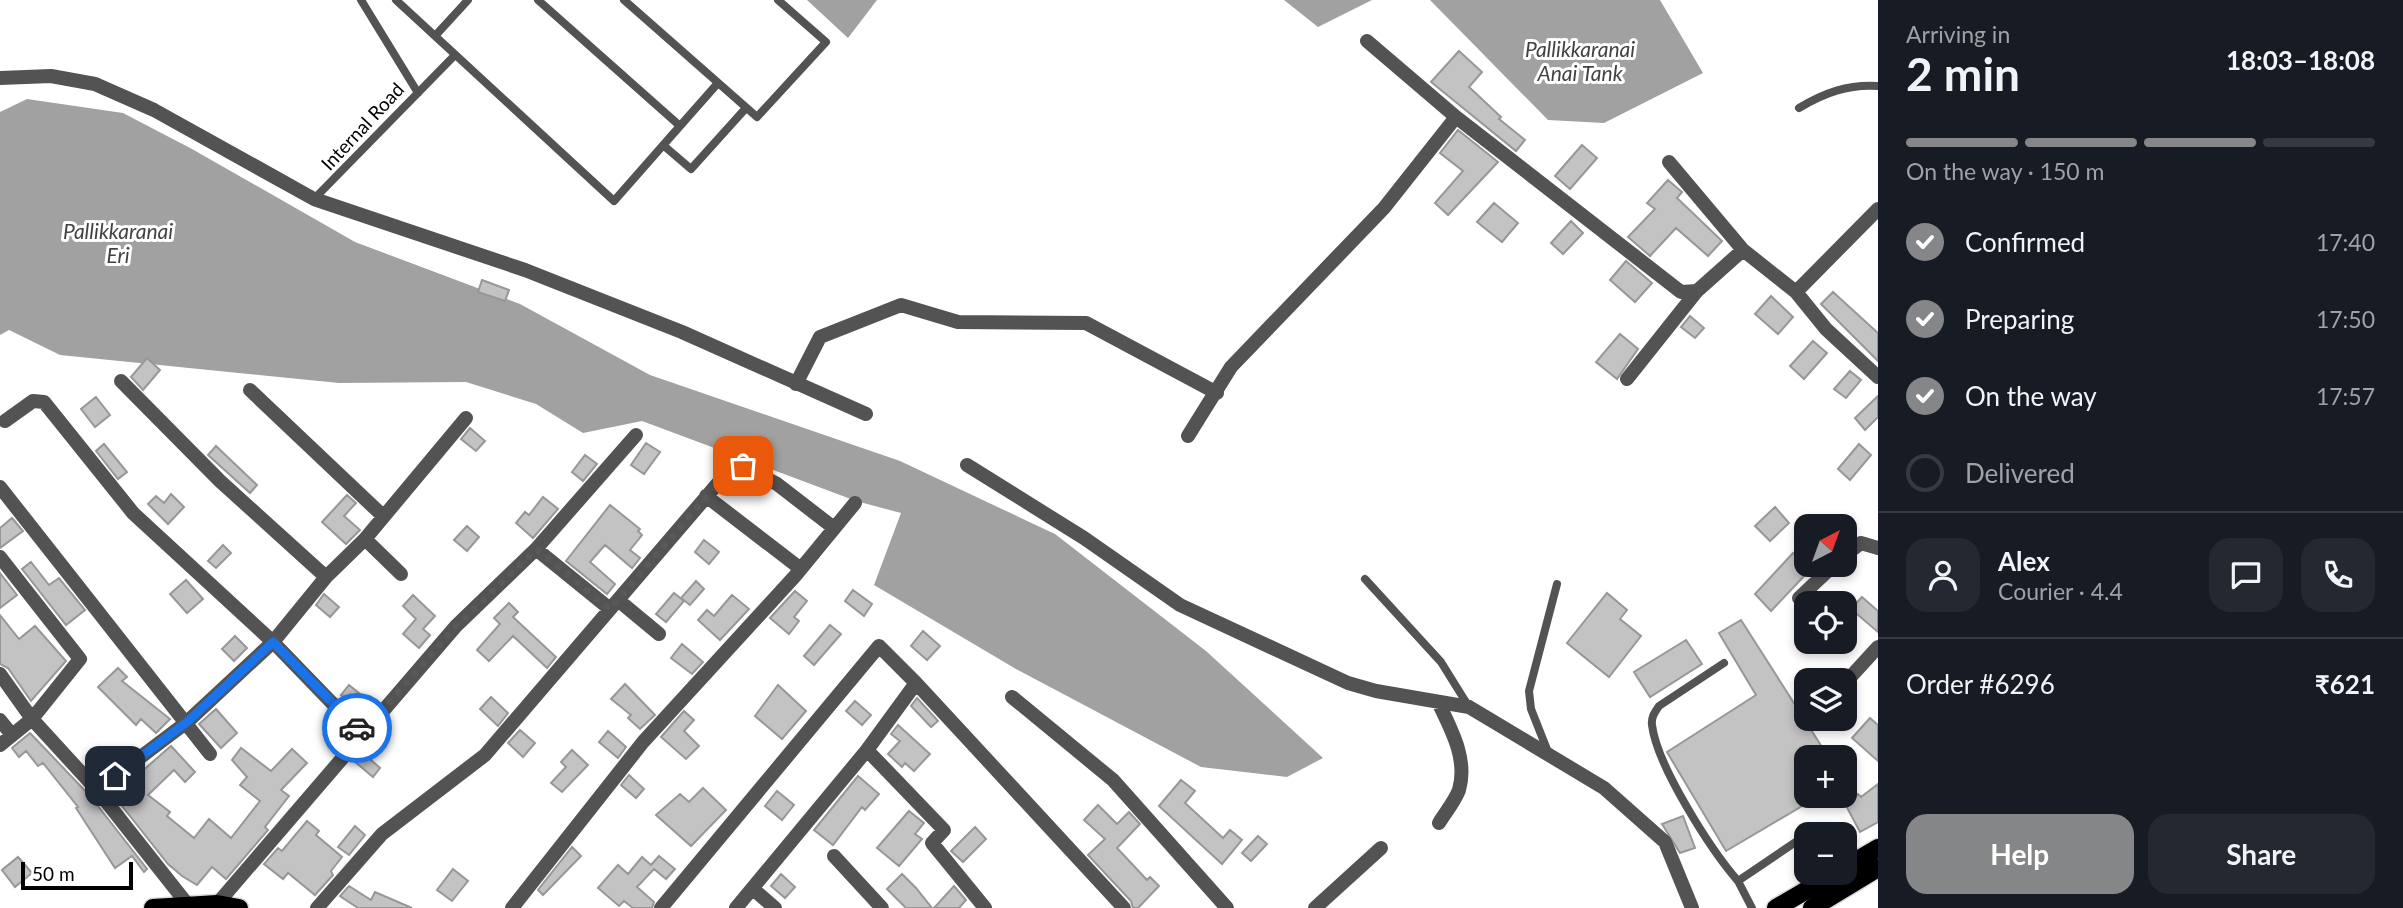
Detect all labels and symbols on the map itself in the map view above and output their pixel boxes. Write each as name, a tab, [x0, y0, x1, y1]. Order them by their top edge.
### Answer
water label: Pallikkaranai Anai Tank	[1525, 36, 1635, 85]
street label: Internal Road	[316, 78, 408, 174]
water label: Pallikkaranai Eri	[63, 218, 173, 267]
pin	[713, 436, 773, 496]
north arrow	[1794, 514, 1857, 578]
courier	[322, 693, 392, 763]
pin	[85, 746, 145, 806]
scale bar	[21, 859, 133, 891]

